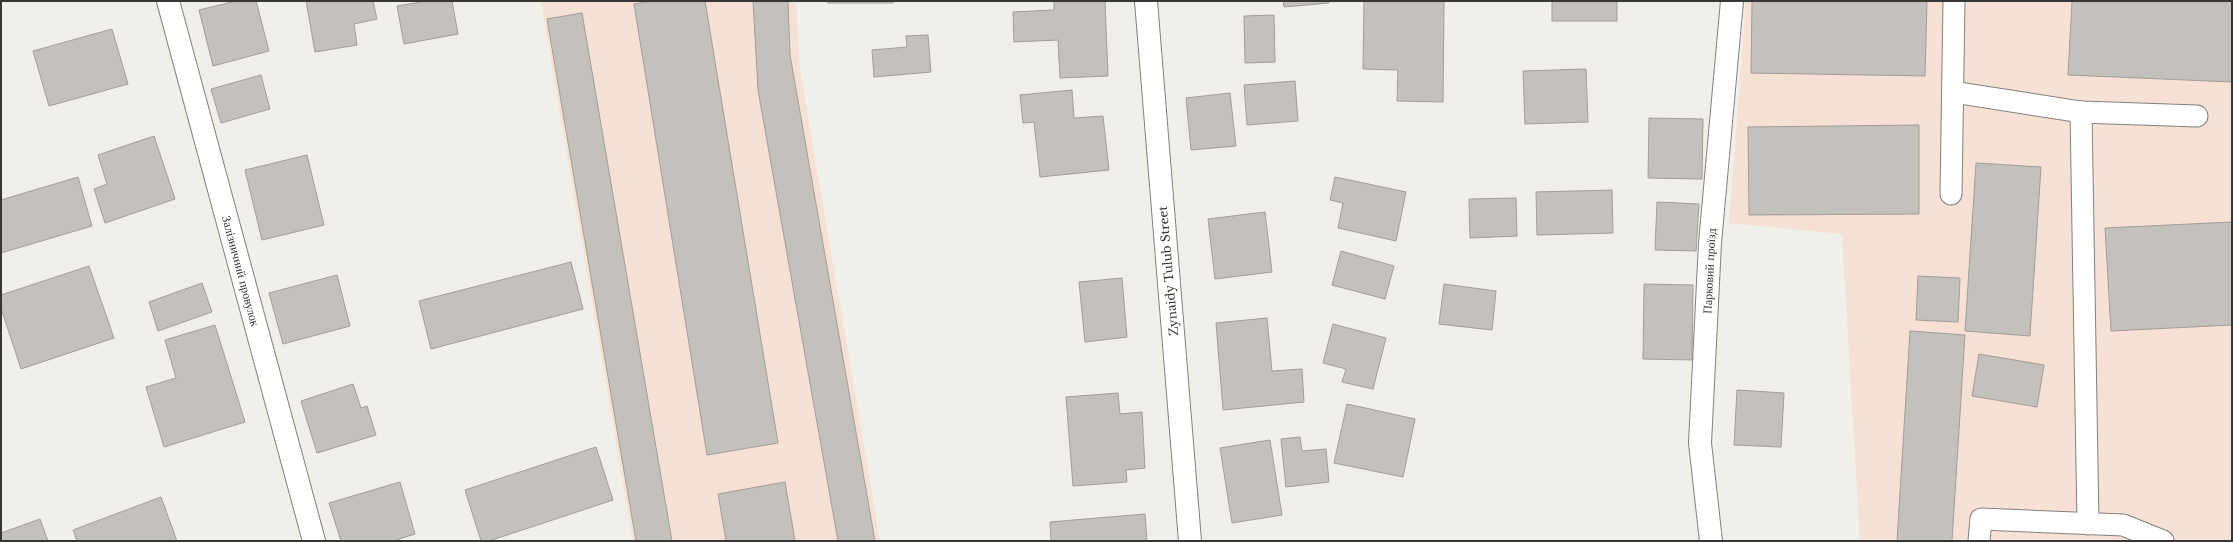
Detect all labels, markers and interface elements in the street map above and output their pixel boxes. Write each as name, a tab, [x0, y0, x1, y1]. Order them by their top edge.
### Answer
street label: Zynaidy Tulub Street	[1155, 205, 1181, 336]
street label: Залізничний провулок	[219, 214, 263, 328]
street label: Парковий проїзд	[1699, 228, 1719, 314]

